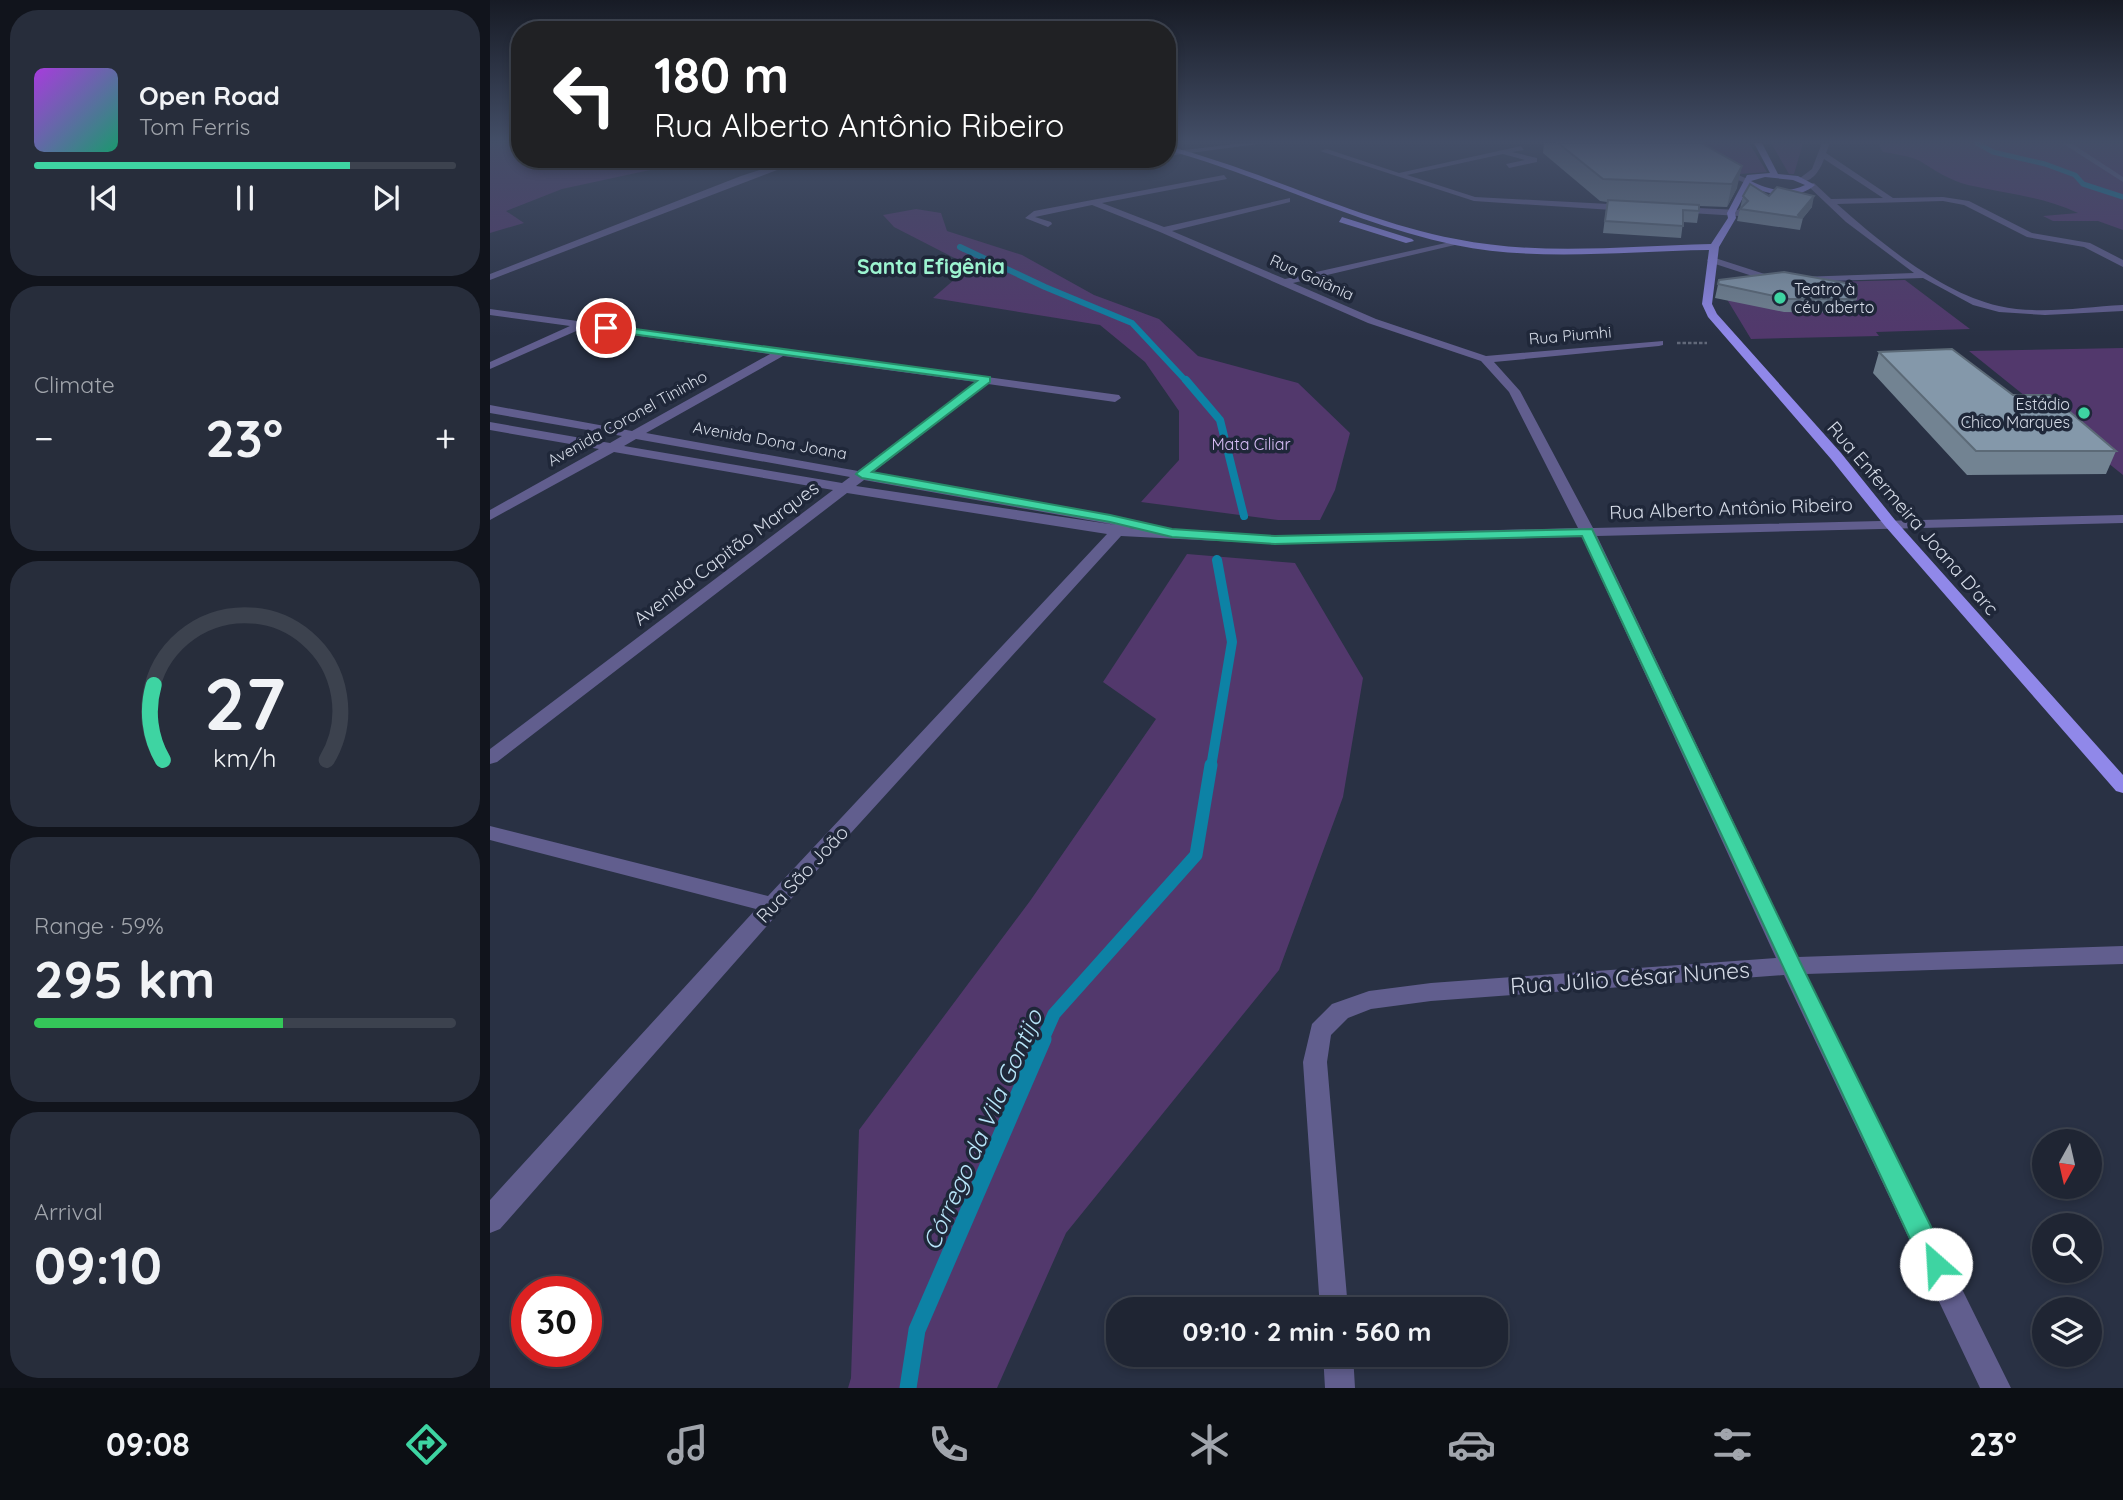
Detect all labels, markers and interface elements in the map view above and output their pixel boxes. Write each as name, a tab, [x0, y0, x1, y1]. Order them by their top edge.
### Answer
text: 180 m	[654, 44, 789, 105]
icon: left	[539, 49, 630, 140]
text: Open Road	[139, 79, 280, 112]
text: Rua Alberto Antônio Ribeiro	[654, 105, 1064, 145]
text: Tom Ferris	[139, 112, 250, 141]
icon: previous	[85, 179, 123, 217]
icon: pause	[226, 179, 264, 217]
icon: next	[367, 179, 405, 217]
street label: Rua Goiânia	[1267, 250, 1357, 304]
district label: Santa Efigênia	[857, 253, 1005, 279]
place label: Teatro à céu aberto	[1794, 279, 1874, 317]
marker: Teatro à céu aberto	[1772, 290, 1788, 306]
pin	[576, 298, 636, 358]
icon: arrive	[587, 309, 625, 347]
street label: Rua Piumhi	[1528, 321, 1612, 349]
street label: Avenida Coronel Tininho	[544, 366, 710, 470]
text: Climate	[34, 370, 115, 399]
place label: Estádio Chico Marques	[1961, 394, 2070, 432]
text: 23°	[205, 405, 283, 470]
marker: Estádio Chico Marques	[2076, 405, 2092, 421]
text: −	[34, 414, 54, 462]
text: +	[435, 414, 456, 462]
street label: Rua Enfermeira Joana D'arc	[1822, 416, 2004, 620]
street label: Avenida Dona Joana	[692, 417, 848, 463]
park label: Mata Ciliar	[1211, 434, 1291, 454]
street label: Avenida Capitão Marques	[629, 475, 824, 631]
street label: Rua Alberto Antônio Ribeiro	[1609, 492, 1853, 524]
text: 27	[204, 657, 286, 748]
text: km/h	[213, 742, 277, 773]
street label: Rua São João	[751, 820, 853, 928]
text: Range · 59%	[34, 911, 164, 940]
text: 295 km	[34, 946, 215, 1011]
street label: Rua Júlio César Nunes	[1509, 955, 1751, 1000]
water label: Córrego da Vila Gontijo	[916, 1003, 1049, 1254]
north arrow	[2032, 1129, 2102, 1199]
map controls	[2032, 1129, 2102, 1367]
text: Arrival	[34, 1197, 103, 1226]
button: search	[2032, 1213, 2102, 1283]
position arrow	[1899, 1227, 1973, 1301]
text: 09:10	[34, 1232, 162, 1297]
speed limit sign: 30	[511, 1276, 602, 1367]
button: layers	[2032, 1297, 2102, 1367]
text: 09:10 · 2 min · 560 m	[1183, 1315, 1431, 1348]
icon: directions	[402, 1420, 451, 1469]
icon: music	[663, 1420, 712, 1469]
icon: phone	[924, 1420, 973, 1469]
icon: climate	[1185, 1420, 1234, 1469]
icon: car	[1447, 1420, 1496, 1469]
icon: filters	[1708, 1420, 1757, 1469]
text: 09:08	[106, 1424, 190, 1464]
text: 23°	[1969, 1424, 2017, 1464]

